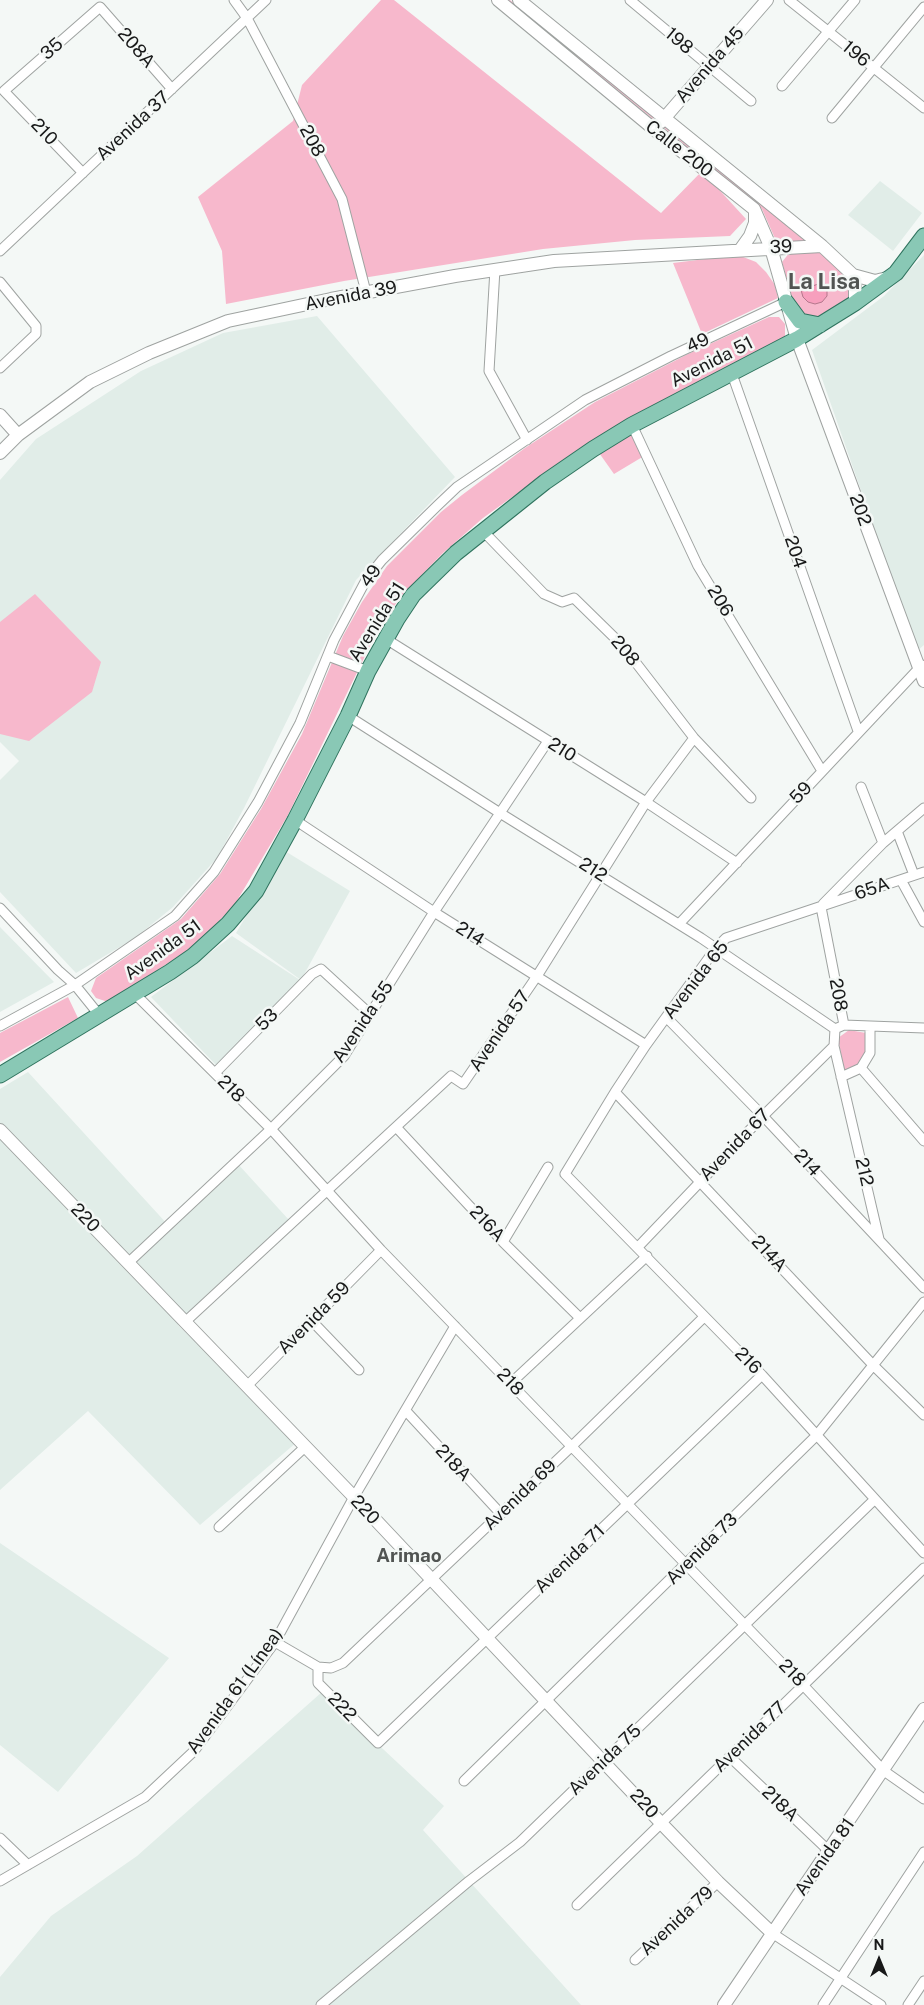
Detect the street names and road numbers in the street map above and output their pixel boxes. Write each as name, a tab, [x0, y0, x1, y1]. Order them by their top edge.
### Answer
street label: 198	[661, 23, 697, 59]
street label: Avenida 45	[671, 23, 749, 107]
street label: 208A	[113, 24, 159, 72]
street label: 35	[36, 33, 68, 65]
street label: 196	[838, 36, 874, 72]
street label: Avenida 37	[92, 87, 174, 165]
street label: 210	[26, 114, 62, 150]
street label: Calle 200	[641, 116, 717, 182]
street label: 208	[295, 121, 329, 161]
street label: 39	[769, 236, 793, 258]
street label: Avenida 39	[303, 277, 399, 315]
street label: 49	[683, 328, 713, 358]
street label: Avenida 51	[667, 332, 757, 392]
street label: 202	[844, 491, 876, 529]
street label: 204	[779, 533, 811, 571]
street label: 49	[356, 561, 386, 591]
street label: Avenida 51	[344, 578, 410, 666]
street label: 206	[702, 581, 738, 621]
street label: 208	[606, 631, 644, 671]
street label: 210	[544, 733, 580, 767]
street label: 59	[785, 777, 817, 809]
street label: 212	[575, 853, 611, 887]
street label: 65A	[852, 873, 892, 905]
street label: Avenida 51	[120, 915, 206, 985]
street label: 214	[452, 917, 488, 951]
street label: Avenida 65	[659, 937, 733, 1023]
street label: Avenida 55	[328, 977, 398, 1067]
street label: 208	[824, 977, 852, 1013]
street label: Avenida 57	[465, 986, 535, 1076]
street label: 53	[251, 1004, 283, 1036]
street label: 218	[213, 1071, 249, 1107]
street label: Avenida 67	[695, 1104, 775, 1186]
street label: 214	[789, 1145, 825, 1181]
street label: 212	[850, 1156, 878, 1188]
street label: 220	[66, 1199, 104, 1237]
street label: 216A	[465, 1201, 509, 1247]
street label: 214A	[747, 1231, 791, 1277]
street label: Avenida 59	[273, 1277, 355, 1359]
street label: 216	[730, 1343, 766, 1379]
street label: 218	[492, 1364, 528, 1400]
street label: 218A	[431, 1440, 475, 1486]
street label: Avenida 69	[479, 1455, 561, 1535]
street label: 220	[346, 1491, 384, 1529]
street label: Avenida 73	[662, 1509, 742, 1589]
street label: Avenida 71	[530, 1520, 610, 1598]
street label: Avenida 61 (Línea)	[182, 1624, 288, 1758]
street label: 218	[774, 1655, 810, 1691]
street label: 222	[323, 1688, 361, 1726]
street label: Avenida 77	[709, 1697, 791, 1777]
street label: Avenida 75	[564, 1720, 646, 1800]
street label: 218A	[757, 1781, 803, 1827]
street label: 220	[625, 1785, 663, 1823]
street label: Avenida 81	[790, 1814, 860, 1900]
street label: Avenida 79	[636, 1882, 718, 1960]

